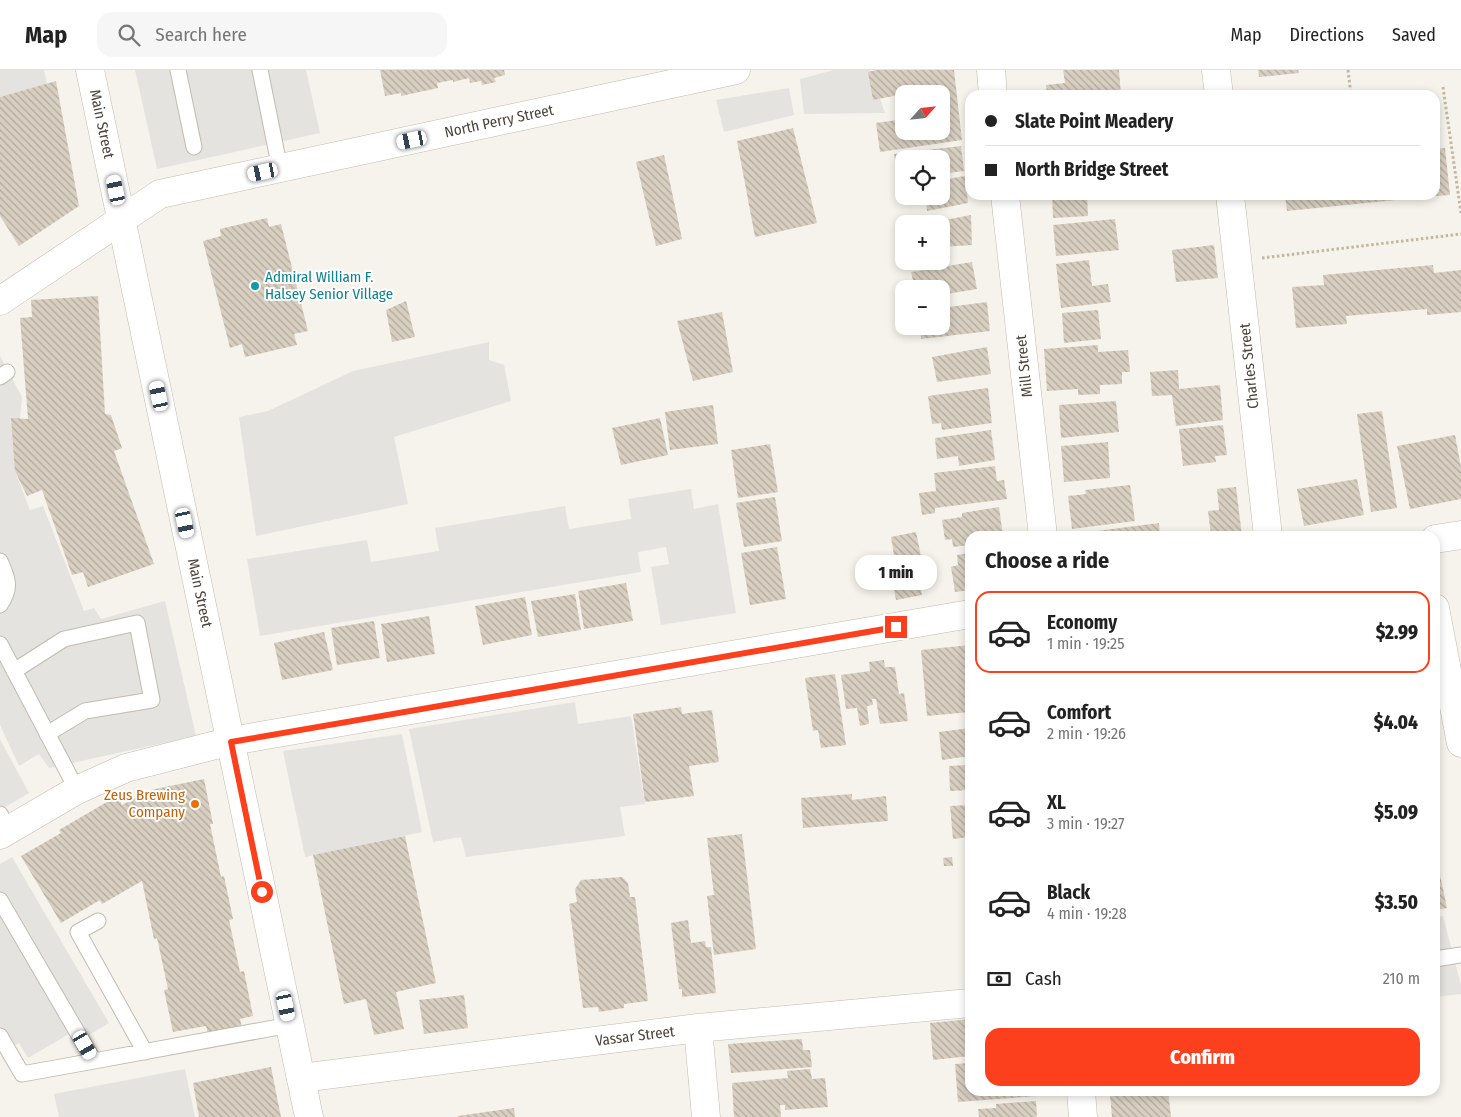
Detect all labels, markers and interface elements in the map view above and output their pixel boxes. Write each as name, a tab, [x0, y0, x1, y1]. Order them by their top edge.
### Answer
search box	[97, 12, 447, 57]
text: Map	[25, 21, 67, 49]
icon: search	[115, 21, 143, 49]
text: Search here	[155, 23, 247, 46]
text: Map	[1230, 24, 1262, 46]
text: Directions	[1290, 24, 1364, 46]
text: Saved	[1392, 24, 1436, 46]
north arrow	[895, 85, 950, 140]
map controls	[895, 85, 950, 335]
street label: Main Street	[86, 88, 118, 160]
street label: North Perry Street	[443, 101, 555, 141]
text: Slate Point Meadery	[1015, 110, 1173, 133]
car	[395, 130, 428, 150]
button: locate	[895, 150, 950, 205]
text: North Bridge Street	[1015, 158, 1168, 181]
car	[246, 162, 279, 182]
car	[105, 174, 126, 206]
button: +	[895, 215, 950, 270]
place label: Admiral William F. Halsey Senior Village	[265, 268, 393, 303]
marker: Admiral William F. Halsey Senior Village	[249, 280, 261, 292]
button: −	[895, 280, 950, 335]
street label: Charles Street	[1236, 322, 1262, 410]
street label: Mill Street	[1012, 334, 1036, 398]
car	[148, 380, 169, 412]
car	[174, 507, 195, 539]
text: Choose a ride	[985, 547, 1109, 574]
callout: 1 min	[855, 554, 937, 590]
street label: Main Street	[184, 557, 216, 629]
text: 1 min	[879, 563, 913, 582]
icon: car	[987, 610, 1032, 655]
text: Economy	[1047, 611, 1117, 634]
route end	[885, 616, 907, 638]
text: $2.99	[1376, 621, 1418, 644]
text: 1 min · 19:25	[1047, 634, 1125, 653]
icon: car	[987, 700, 1032, 745]
text: Comfort	[1047, 701, 1111, 724]
text: $4.04	[1374, 711, 1418, 734]
text: 2 min · 19:26	[1047, 724, 1126, 743]
place label: Zeus Brewing Company	[104, 786, 185, 821]
icon: car	[987, 790, 1032, 835]
text: XL	[1047, 791, 1066, 814]
marker: Zeus Brewing Company	[189, 798, 201, 810]
text: $5.09	[1374, 801, 1418, 824]
text: 3 min · 19:27	[1047, 814, 1125, 833]
icon: car	[987, 880, 1032, 925]
route start	[251, 881, 273, 903]
text: Black	[1047, 881, 1090, 904]
text: $3.50	[1375, 891, 1418, 914]
text: 4 min · 19:28	[1047, 904, 1127, 923]
icon: cash	[985, 965, 1013, 993]
text: Cash	[1025, 967, 1062, 990]
text: 210 m	[1383, 969, 1420, 988]
car	[275, 990, 296, 1022]
street label: Vassar Street	[594, 1022, 676, 1050]
car	[71, 1028, 98, 1062]
button: Confirm	[985, 1028, 1420, 1086]

